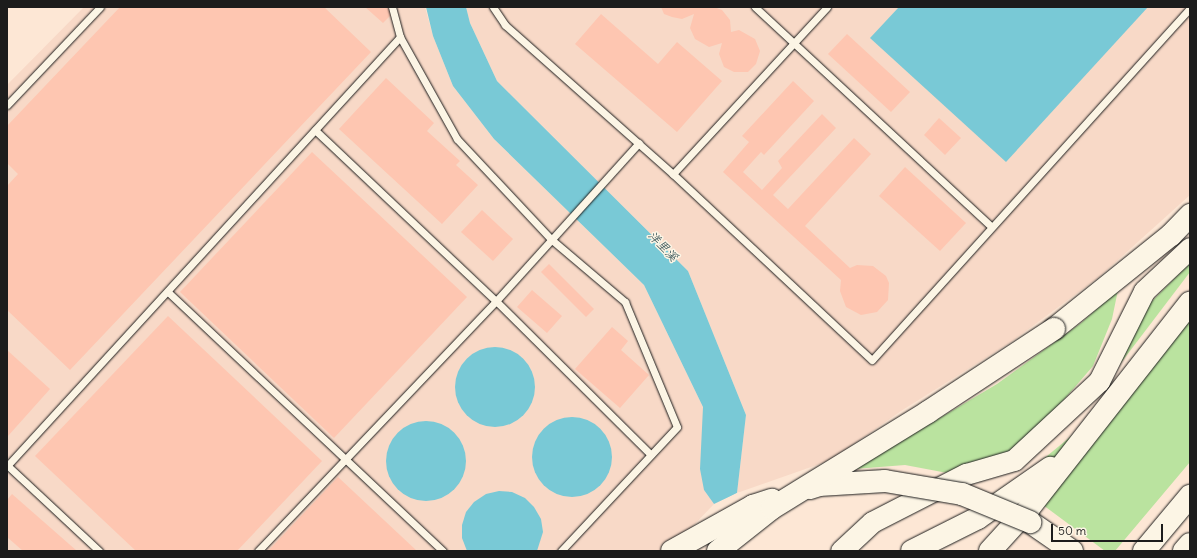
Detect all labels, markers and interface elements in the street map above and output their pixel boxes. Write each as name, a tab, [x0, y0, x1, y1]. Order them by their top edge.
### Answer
water label: 洋里溪	[645, 228, 681, 264]
scale bar	[1053, 516, 1165, 542]
text: 50 m	[1058, 523, 1086, 538]

